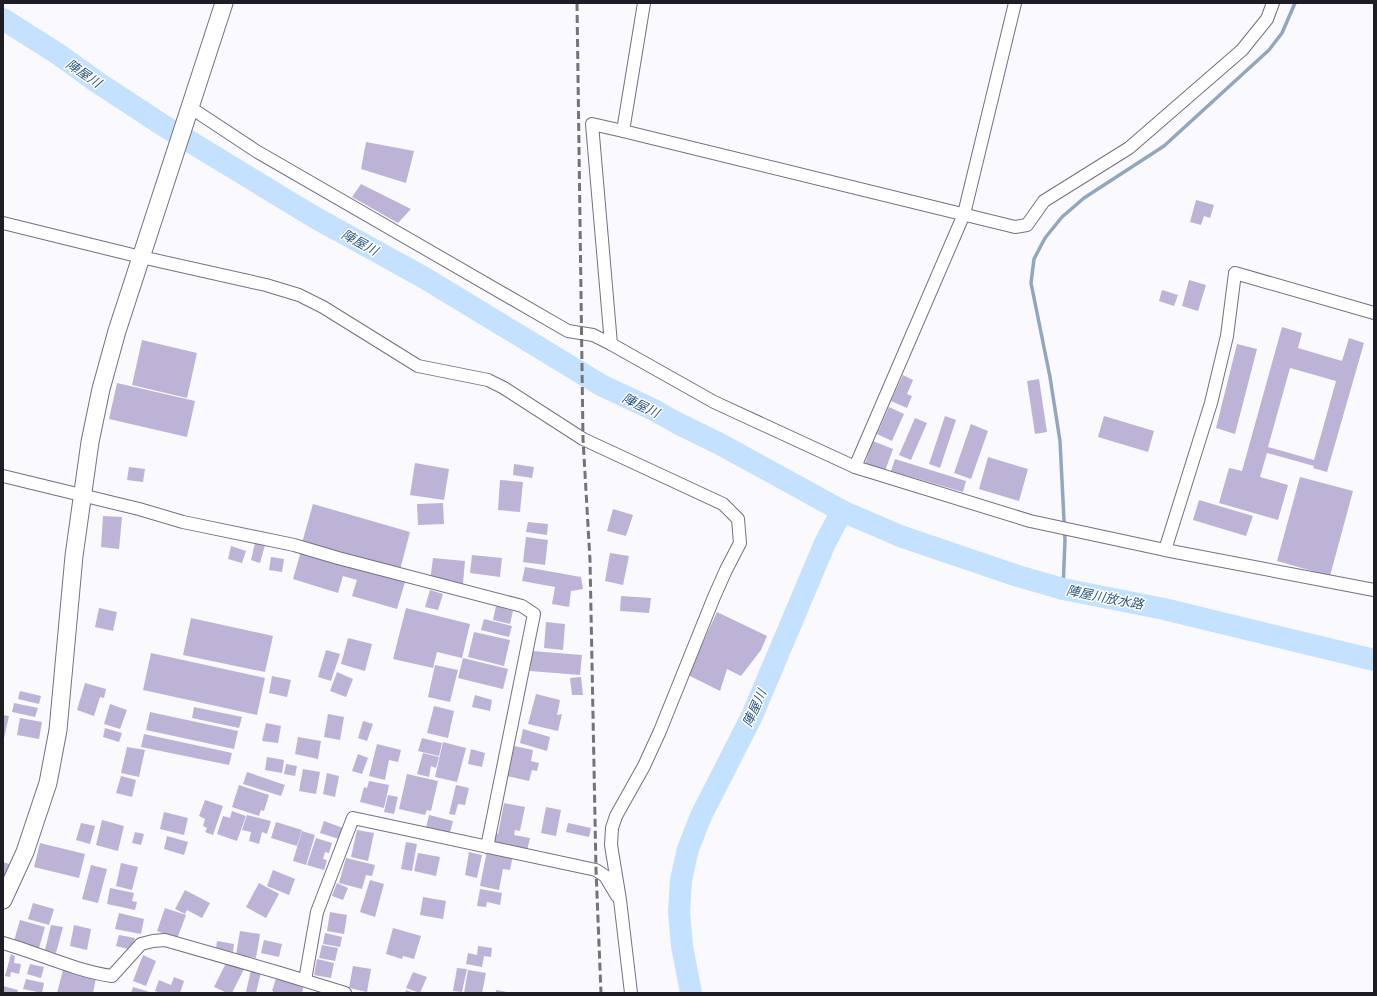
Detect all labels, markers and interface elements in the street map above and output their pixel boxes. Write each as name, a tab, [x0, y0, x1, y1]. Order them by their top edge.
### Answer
water label: 陣屋川	[63, 55, 106, 92]
water label: 陣屋川	[339, 226, 383, 259]
water label: 陣屋川	[620, 389, 664, 422]
water label: 陣屋川放水路	[1065, 582, 1146, 612]
water label: 陣屋川	[739, 685, 770, 729]

